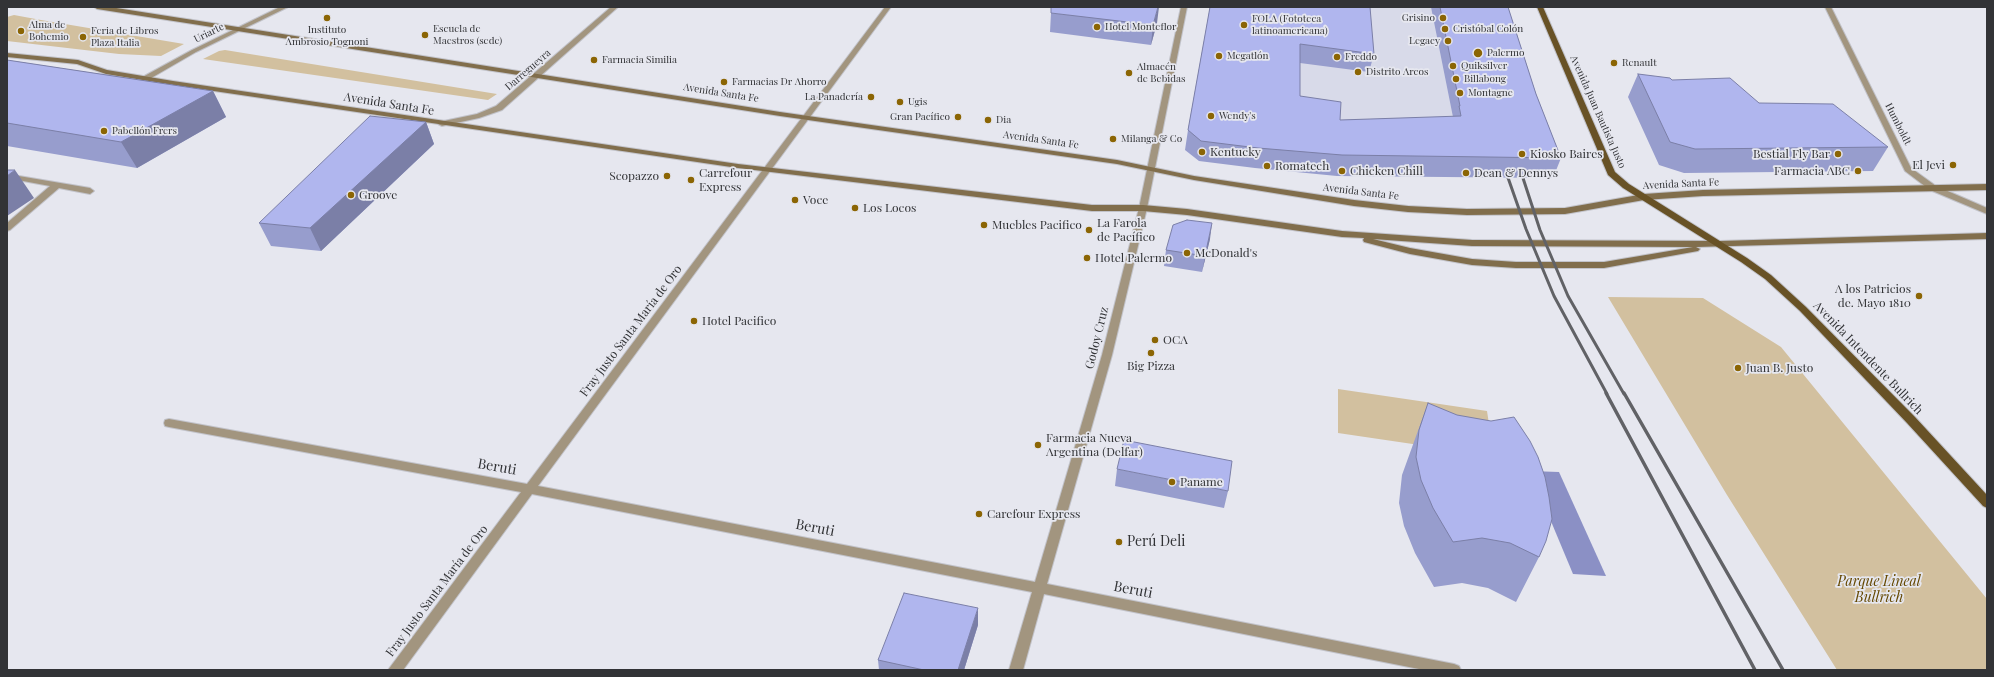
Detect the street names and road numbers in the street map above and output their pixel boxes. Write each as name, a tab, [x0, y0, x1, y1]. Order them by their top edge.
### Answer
street label: Uriarte	[192, 21, 226, 45]
street label: Darregueyra	[503, 47, 553, 93]
street label: Avenida Juan Bautista Justo	[1568, 54, 1628, 170]
street label: Avenida Santa Fe	[682, 81, 760, 105]
street label: Avenida Santa Fe	[343, 90, 435, 118]
street label: Humboldt	[1882, 101, 1914, 147]
street label: Avenida Santa Fe	[1002, 129, 1080, 151]
street label: Avenida Santa Fe	[1643, 176, 1719, 192]
street label: Avenida Santa Fe	[1322, 181, 1400, 203]
street label: Fray Justo Santa María de Oro	[577, 263, 685, 399]
street label: Avenida Intendente Bullrich	[1810, 299, 1926, 417]
street label: Godoy Cruz	[1082, 305, 1112, 371]
street label: Beruti	[476, 455, 518, 479]
street label: Beruti	[794, 516, 836, 540]
street label: Fray Justo Santa María de Oro	[383, 523, 491, 659]
street label: Beruti	[1112, 578, 1154, 602]

